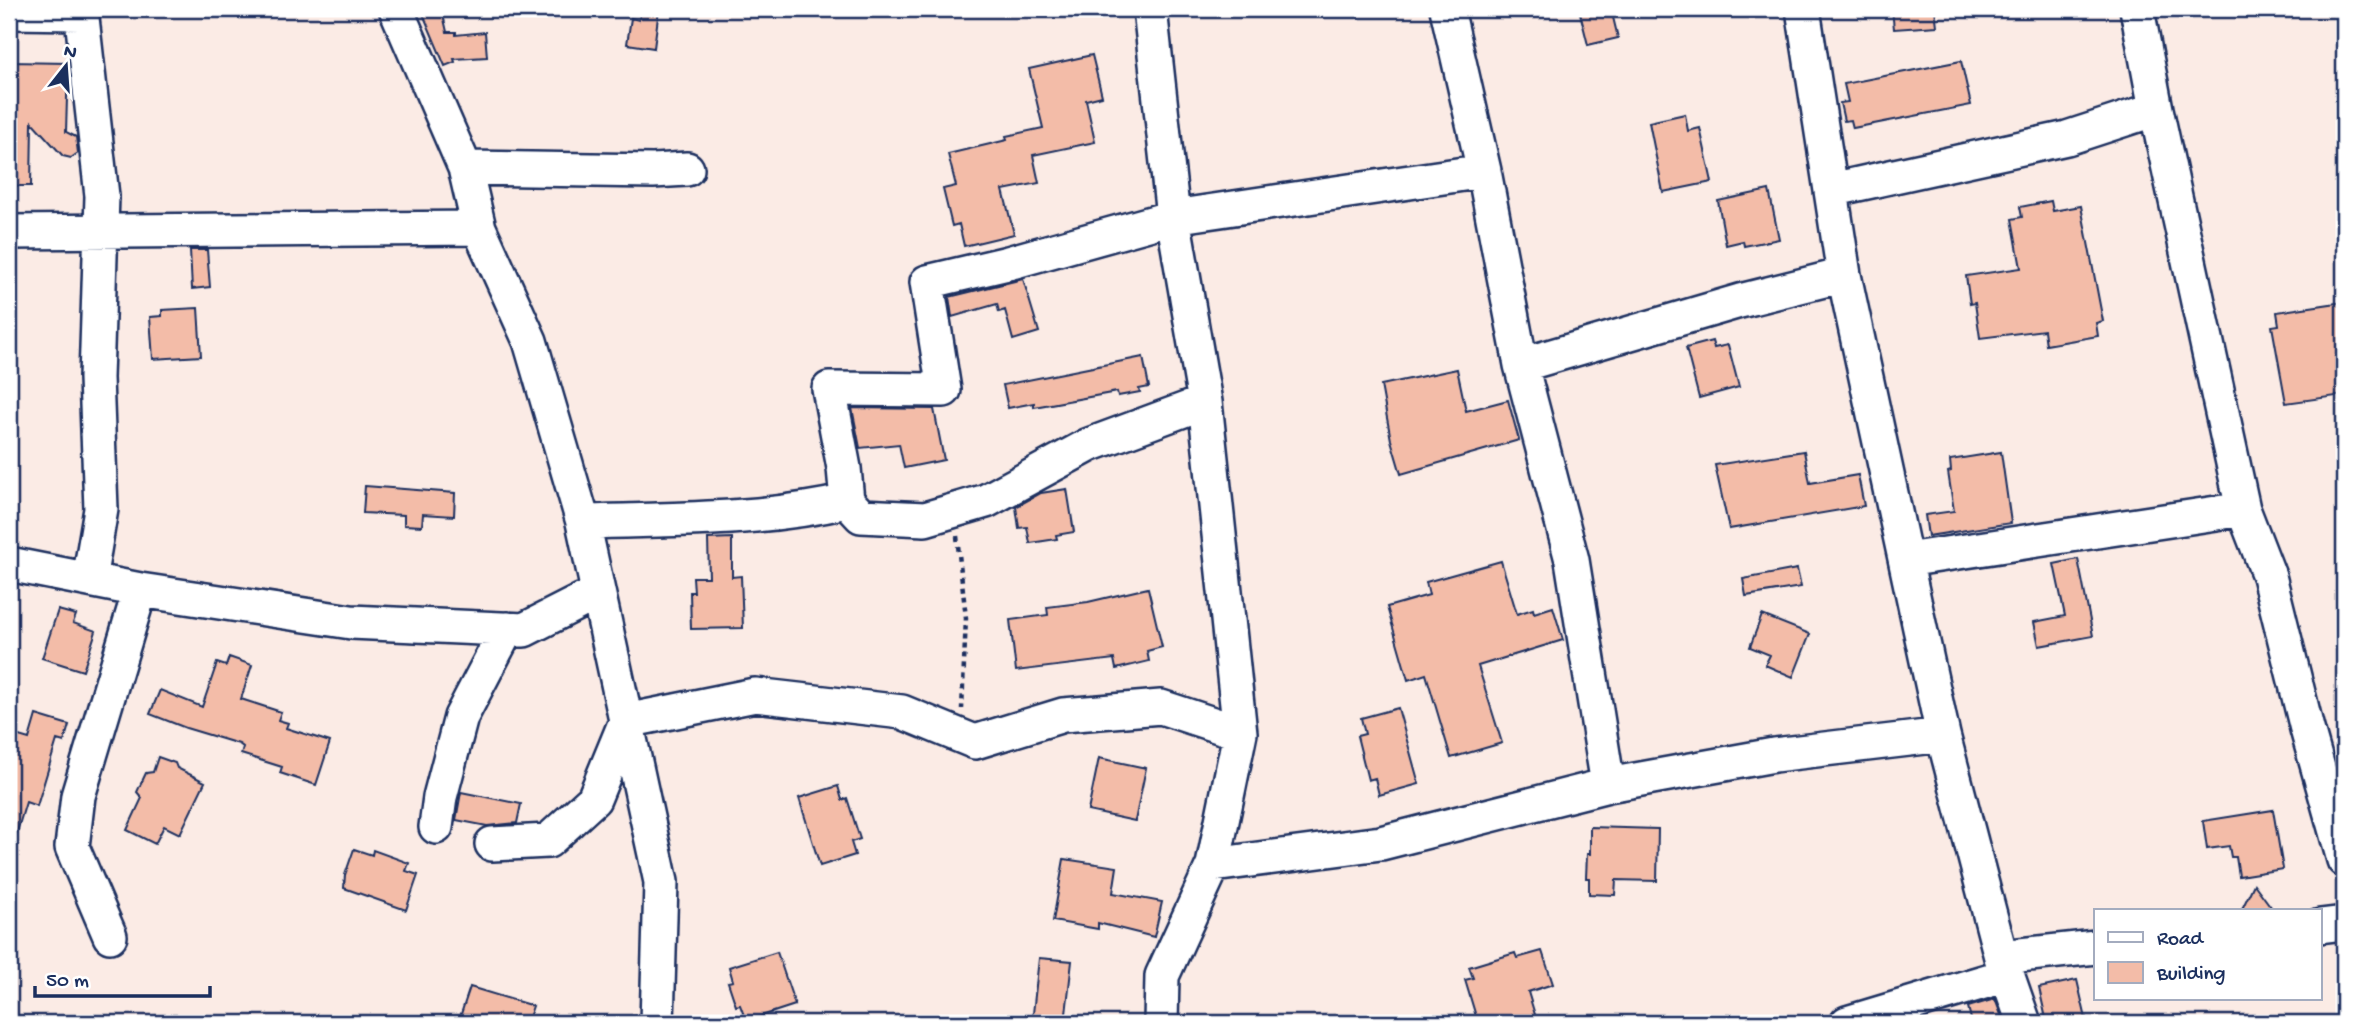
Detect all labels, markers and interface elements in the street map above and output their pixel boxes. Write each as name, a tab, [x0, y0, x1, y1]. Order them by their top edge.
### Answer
north arrow	[32, 32, 102, 102]
text: N	[61, 40, 79, 66]
legend	[2094, 909, 2322, 1000]
text: Road	[2157, 928, 2205, 953]
scale bar	[35, 955, 210, 999]
text: Building	[2156, 963, 2226, 988]
text: 50 m	[46, 970, 89, 995]

